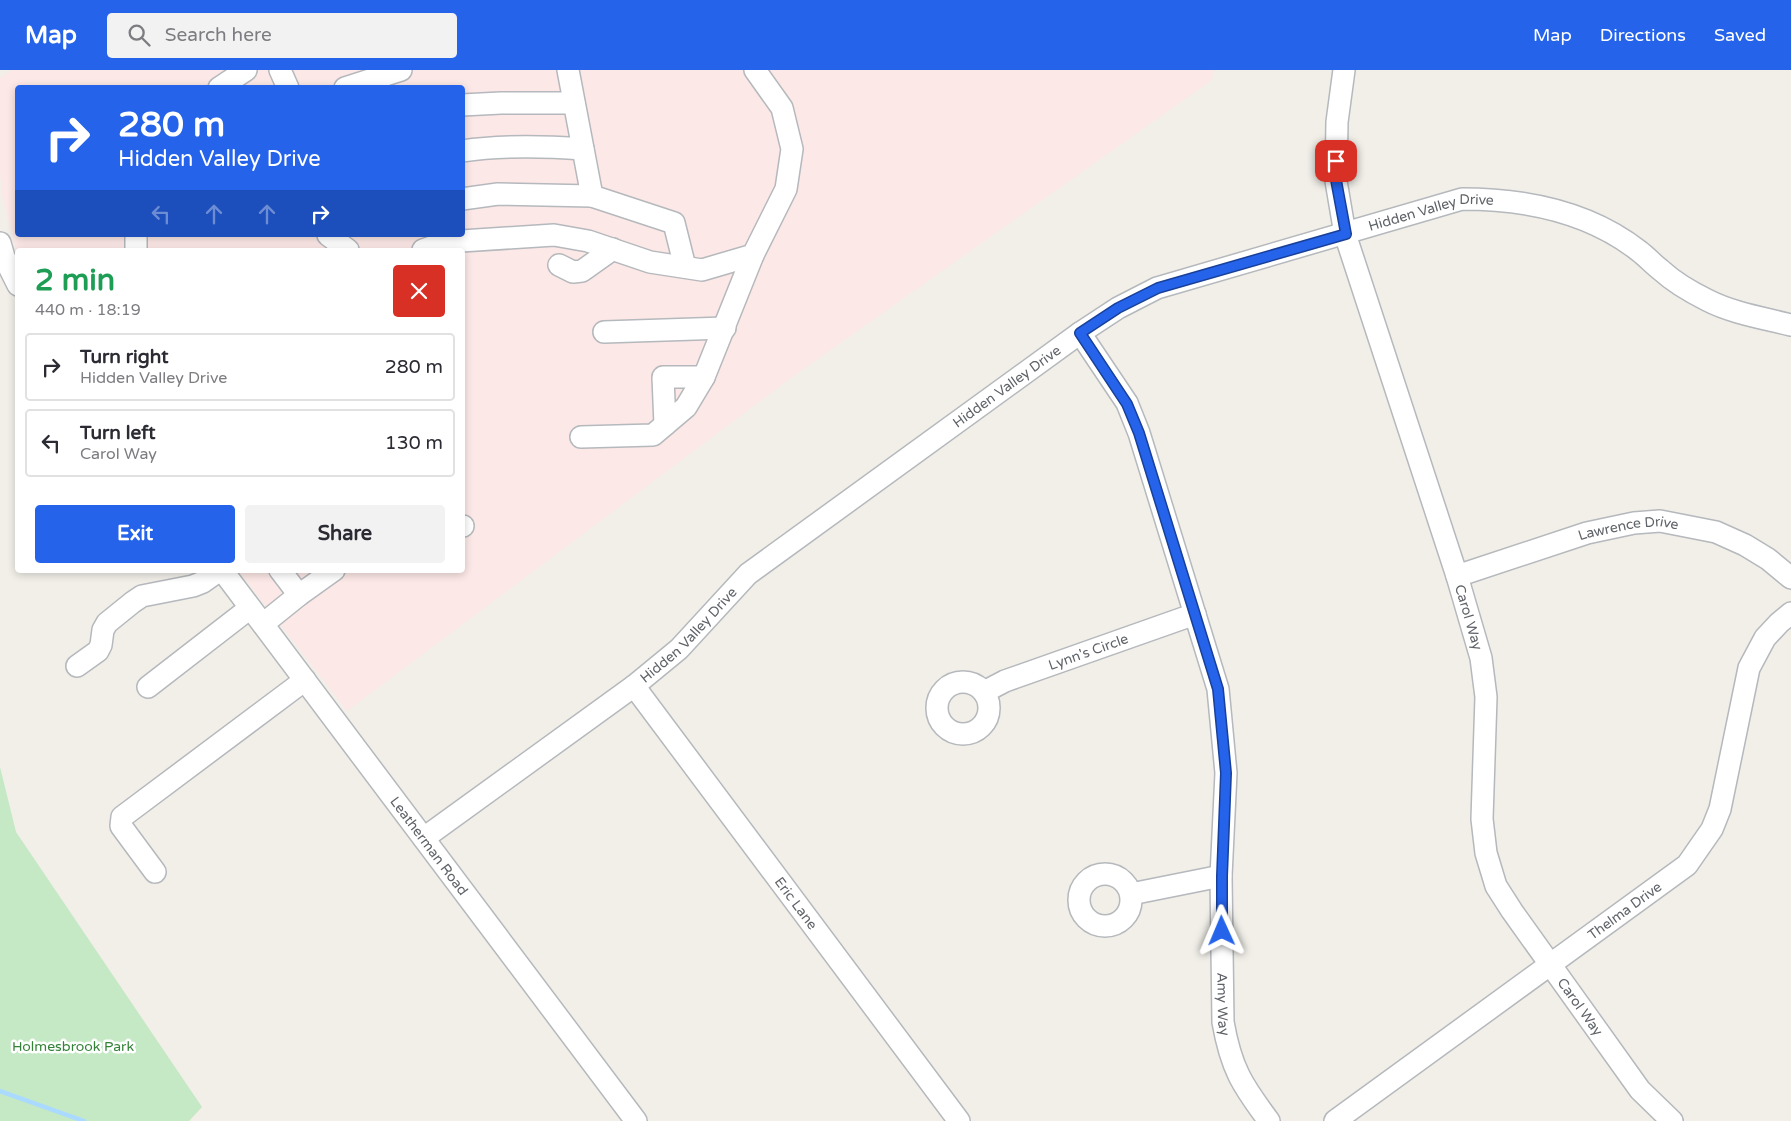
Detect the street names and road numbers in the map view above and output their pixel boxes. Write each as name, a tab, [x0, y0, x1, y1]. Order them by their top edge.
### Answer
street label: Hidden Valley Drive	[1366, 191, 1494, 235]
street label: Hidden Valley Drive	[950, 342, 1064, 431]
street label: Lawrence Drive	[1576, 513, 1680, 544]
street label: Carol Way	[1451, 583, 1486, 652]
street label: Hidden Valley Drive	[637, 584, 741, 686]
street label: Lynn's Circle	[1046, 630, 1131, 674]
street label: Leatherman Road	[386, 793, 471, 899]
street label: Eric Lane	[771, 874, 821, 933]
street label: Thelma Drive	[1585, 878, 1665, 943]
street label: Amy Way	[1213, 972, 1234, 1038]
street label: Carol Way	[1554, 975, 1607, 1040]

